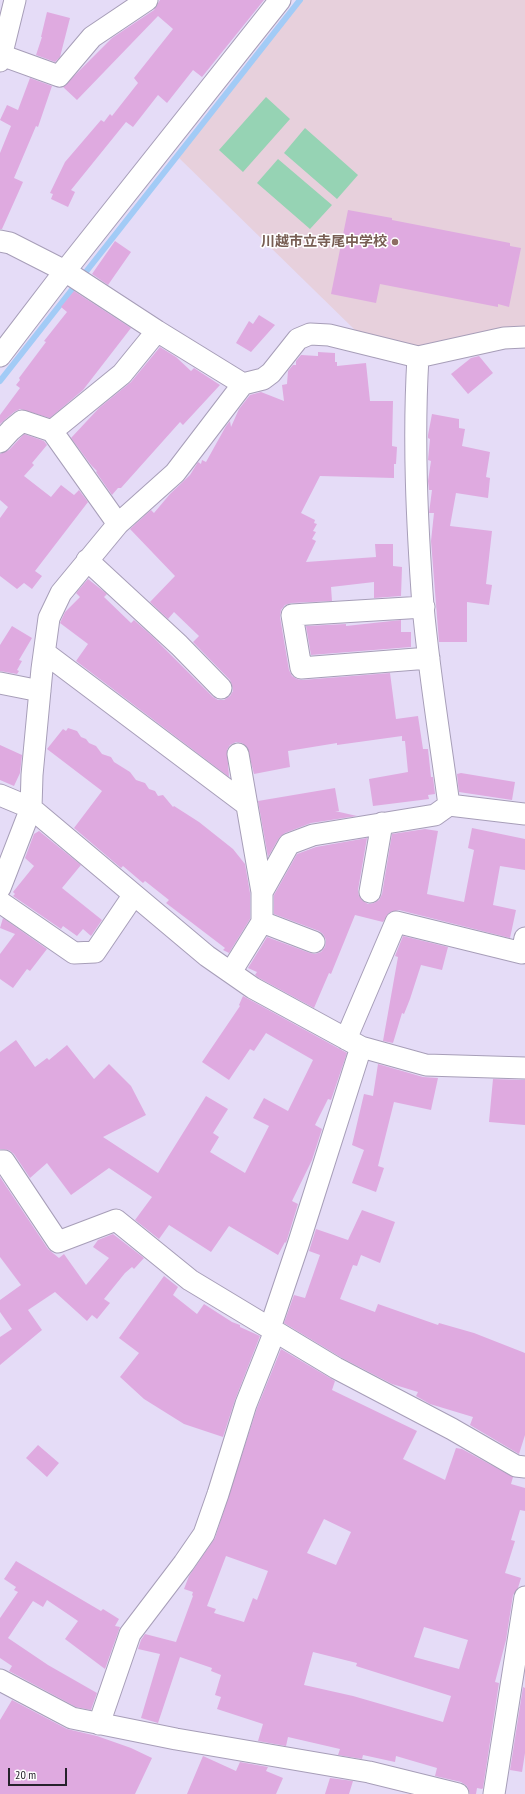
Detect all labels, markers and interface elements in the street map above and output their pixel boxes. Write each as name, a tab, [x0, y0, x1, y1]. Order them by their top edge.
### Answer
place label: 川越市立寺尾中学校	[261, 234, 387, 250]
marker: 川越市立寺尾中学校	[390, 237, 400, 247]
scale bar	[10, 1760, 69, 1786]
text: 20 m	[15, 1767, 36, 1782]

